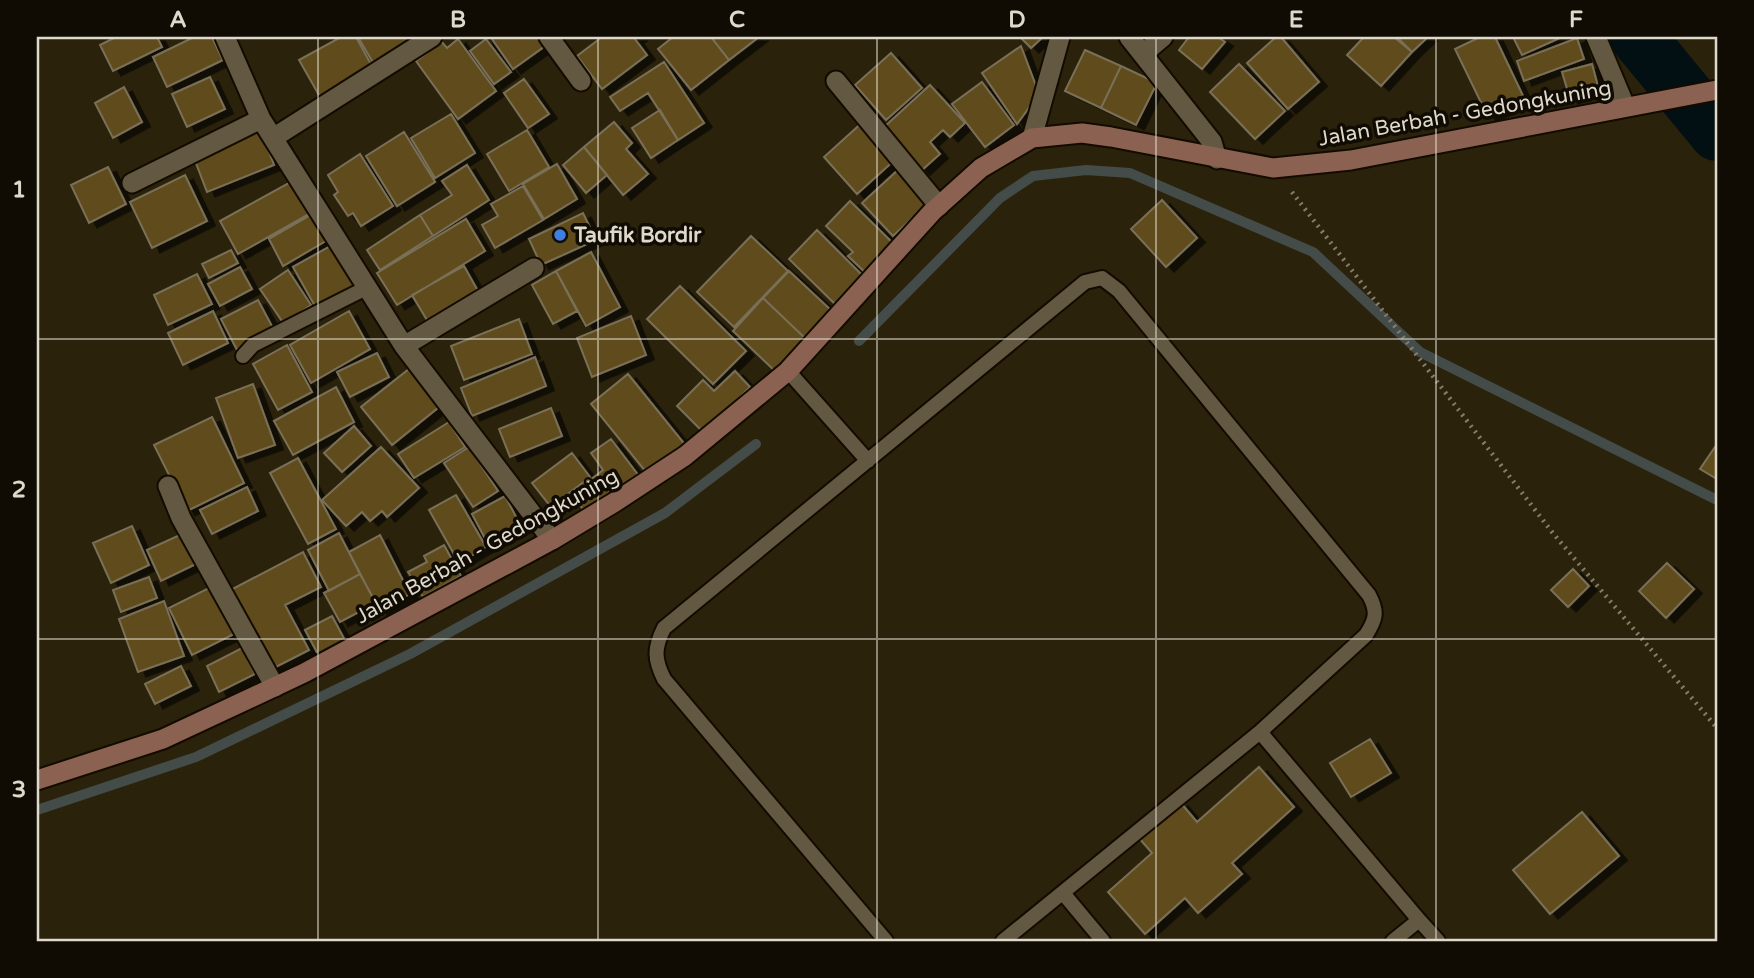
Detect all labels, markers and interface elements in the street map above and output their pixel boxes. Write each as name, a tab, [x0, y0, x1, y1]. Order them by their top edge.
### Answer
text: A	[169, 6, 187, 34]
text: B	[450, 6, 466, 34]
text: C	[729, 6, 745, 34]
text: D	[1008, 6, 1026, 34]
text: E	[1289, 6, 1303, 34]
text: F	[1569, 6, 1583, 34]
street label: Jalan Berbah - Gedongkuning	[1317, 75, 1613, 152]
text: 1	[12, 176, 26, 204]
place label: Taufik Bordir	[573, 223, 702, 248]
marker: Taufik Bordir	[552, 227, 568, 243]
street label: Jalan Berbah - Gedongkuning	[351, 464, 623, 629]
text: 2	[12, 476, 26, 504]
text: 3	[12, 776, 26, 804]

